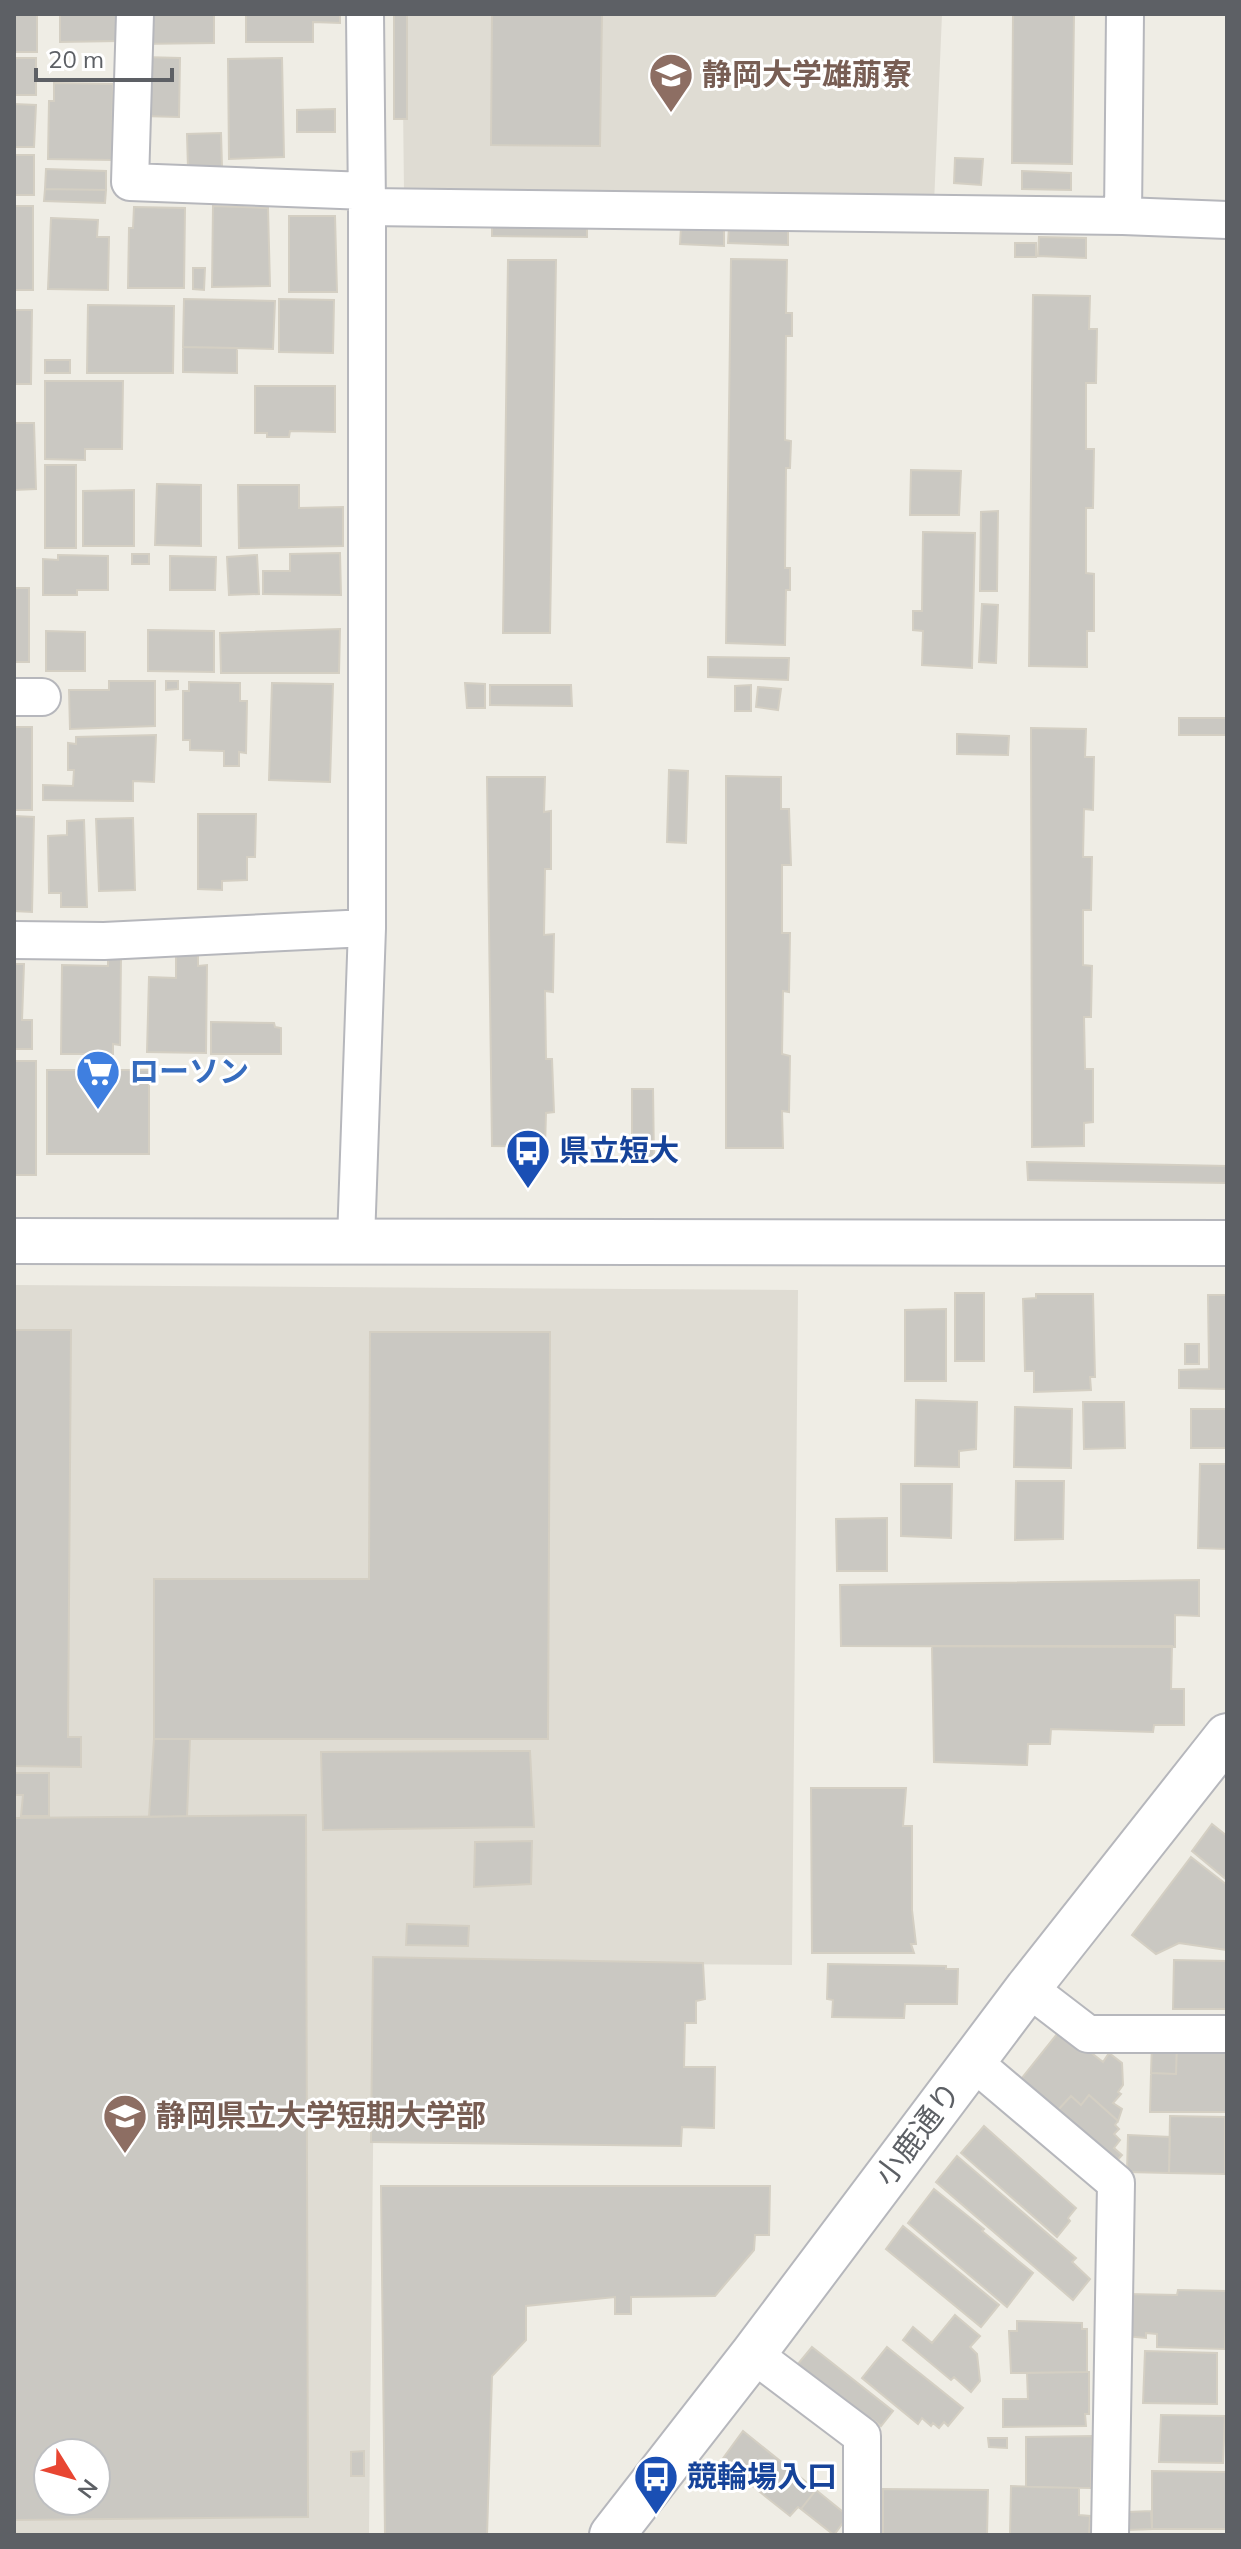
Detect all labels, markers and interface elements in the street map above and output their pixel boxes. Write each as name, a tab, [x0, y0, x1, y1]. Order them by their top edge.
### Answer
scale bar	[36, 32, 172, 82]
text: 20 m	[48, 44, 104, 74]
school or university icon: 静岡大学雄萠寮	[647, 51, 695, 114]
place label: 静岡大学雄萠寮	[702, 55, 912, 93]
supermarket icon: ローソン	[74, 1048, 122, 1111]
place label: ローソン	[129, 1052, 249, 1090]
bus stop icon: 県立短大	[504, 1127, 552, 1190]
place label: 県立短大	[559, 1131, 679, 1169]
street label: 小鹿通り	[866, 2074, 968, 2193]
school or university icon: 静岡県立大学短期大学部	[101, 2092, 149, 2155]
place label: 静岡県立大学短期大学部	[156, 2096, 486, 2134]
north arrow	[32, 2437, 112, 2517]
bus stop icon: 競輪場入口	[632, 2453, 680, 2516]
place label: 競輪場入口	[687, 2457, 837, 2495]
text: N	[72, 2474, 104, 2504]

